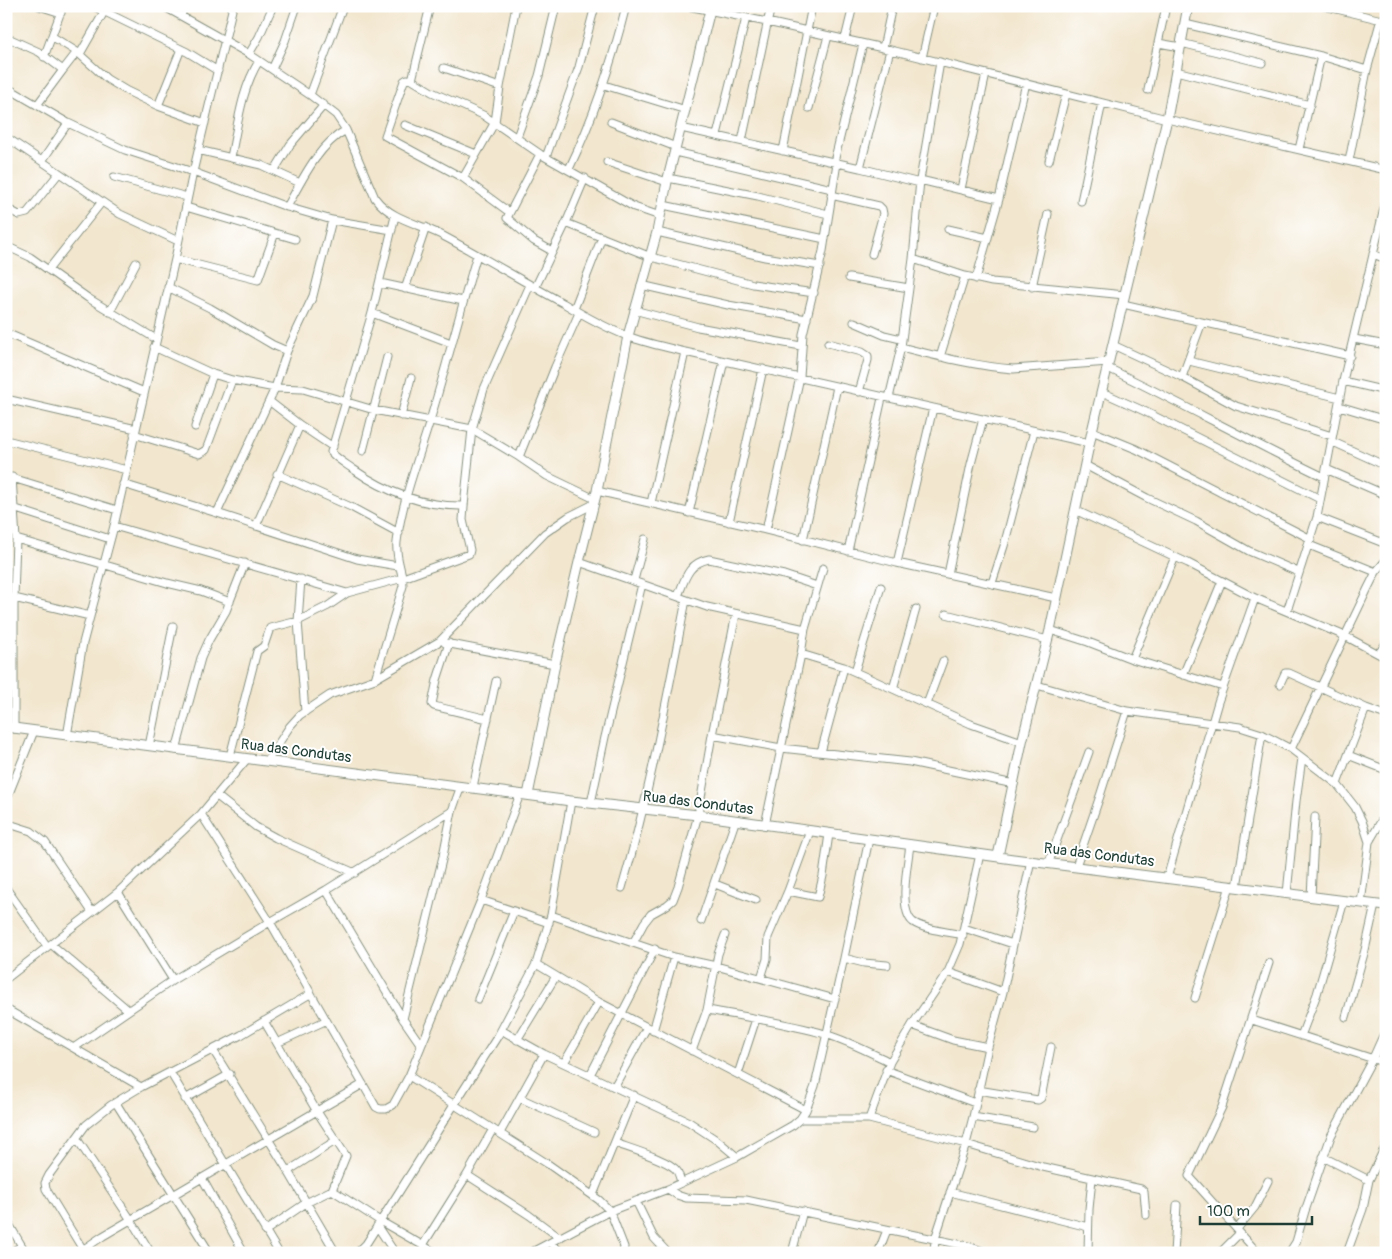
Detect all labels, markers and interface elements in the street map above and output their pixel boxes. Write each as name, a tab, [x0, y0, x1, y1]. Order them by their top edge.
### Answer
street label: Rua das Condutas	[240, 735, 353, 767]
street label: Rua das Condutas	[642, 787, 755, 819]
street label: Rua das Condutas	[1043, 839, 1156, 871]
scale bar	[1200, 1194, 1312, 1226]
text: 100 m	[1207, 1202, 1250, 1221]

